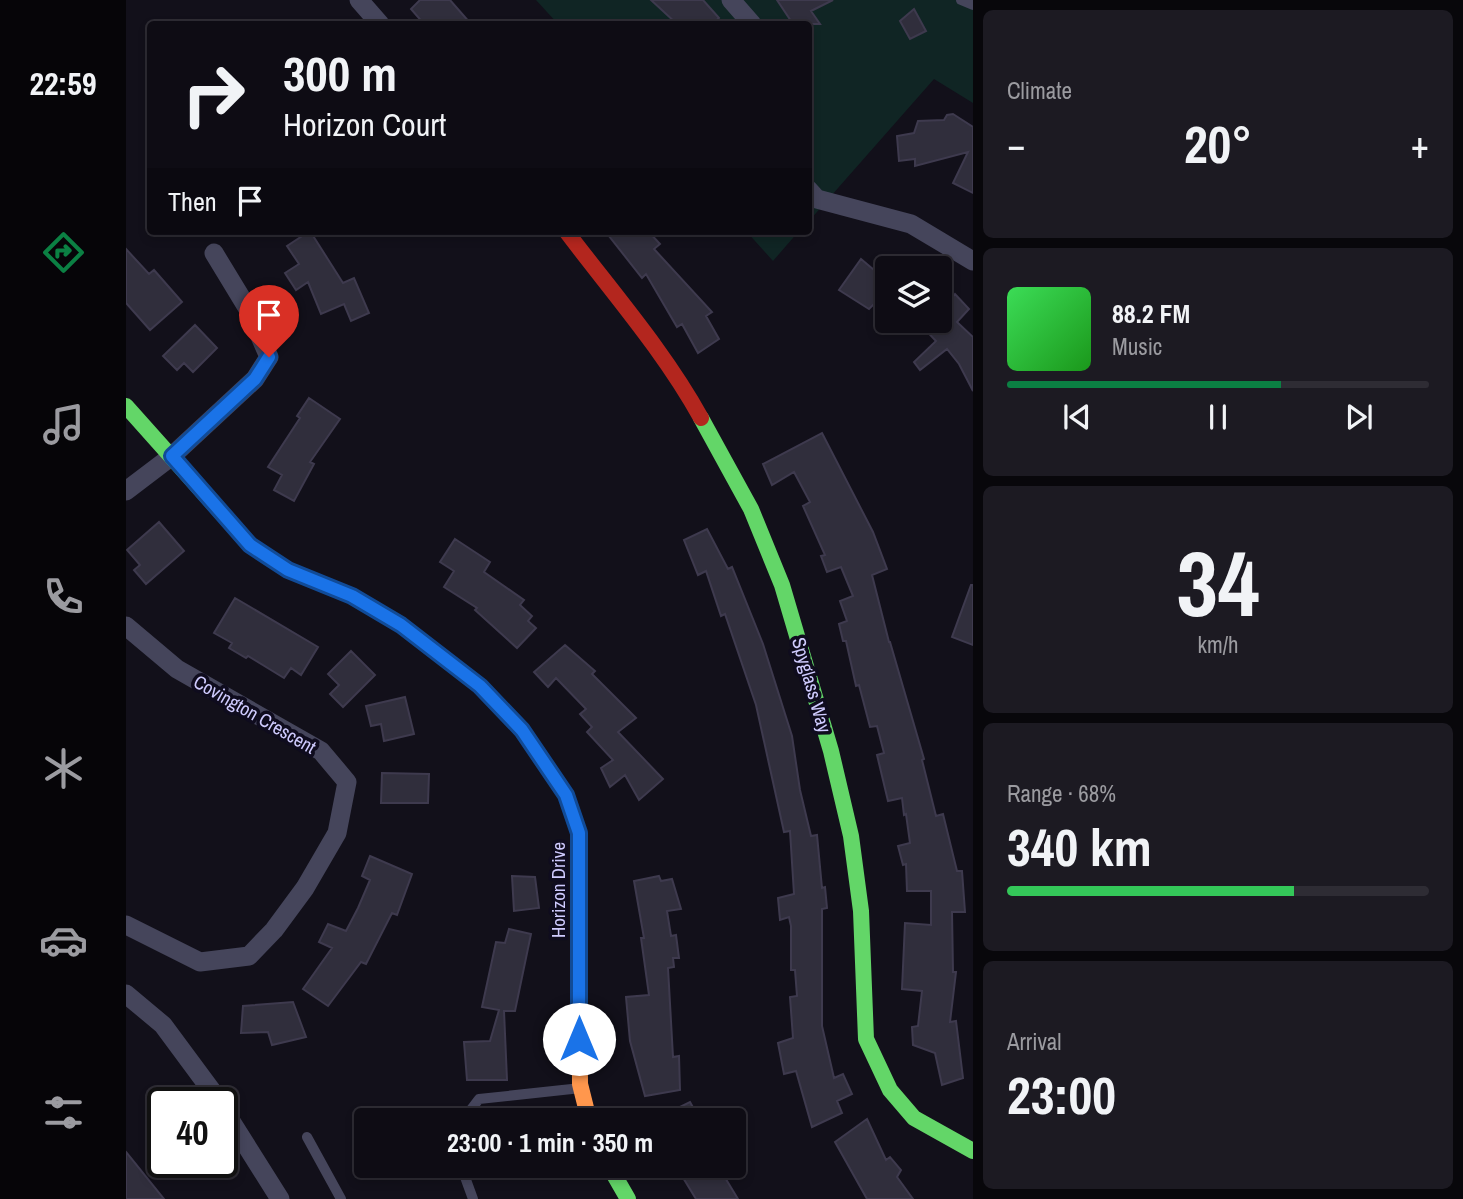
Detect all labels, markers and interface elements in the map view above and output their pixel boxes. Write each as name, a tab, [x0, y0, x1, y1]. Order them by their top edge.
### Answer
text: 300 m	[283, 40, 397, 106]
icon: right	[168, 49, 259, 140]
text: 22:59	[29, 62, 97, 105]
text: Climate	[1007, 75, 1072, 106]
text: Horizon Court	[283, 103, 446, 146]
text: 20°	[1184, 109, 1252, 179]
text: −	[1007, 119, 1025, 170]
text: +	[1411, 119, 1429, 170]
icon: arrive	[231, 182, 269, 220]
text: Then	[168, 184, 217, 219]
icon: directions	[39, 228, 88, 277]
map controls	[875, 256, 952, 333]
button: layers	[875, 256, 952, 333]
pin	[239, 285, 299, 357]
icon: arrive	[250, 296, 288, 334]
text: 88.2 FM	[1112, 296, 1190, 331]
text: Music	[1112, 331, 1162, 362]
icon: previous	[1058, 398, 1096, 436]
icon: pause	[1199, 398, 1237, 436]
icon: next	[1340, 398, 1378, 436]
icon: music	[39, 400, 88, 449]
text: 34	[1177, 522, 1260, 644]
icon: phone	[39, 572, 88, 621]
text: km/h	[1198, 629, 1238, 660]
street label: Spyglass Way	[786, 634, 838, 736]
street label: Covington Crescent	[189, 668, 322, 760]
icon: climate	[39, 744, 88, 793]
text: Range · 68%	[1007, 778, 1116, 809]
text: 340 km	[1007, 812, 1152, 882]
street label: Horizon Drive	[545, 842, 571, 938]
icon: car	[39, 916, 88, 965]
position arrow	[542, 1002, 616, 1076]
text: Arrival	[1007, 1026, 1062, 1057]
text: 23:00	[1007, 1060, 1116, 1130]
speed limit sign: 40	[147, 1087, 238, 1178]
icon: filters	[39, 1088, 88, 1137]
text: 23:00 · 1 min · 350 m	[447, 1125, 653, 1160]

